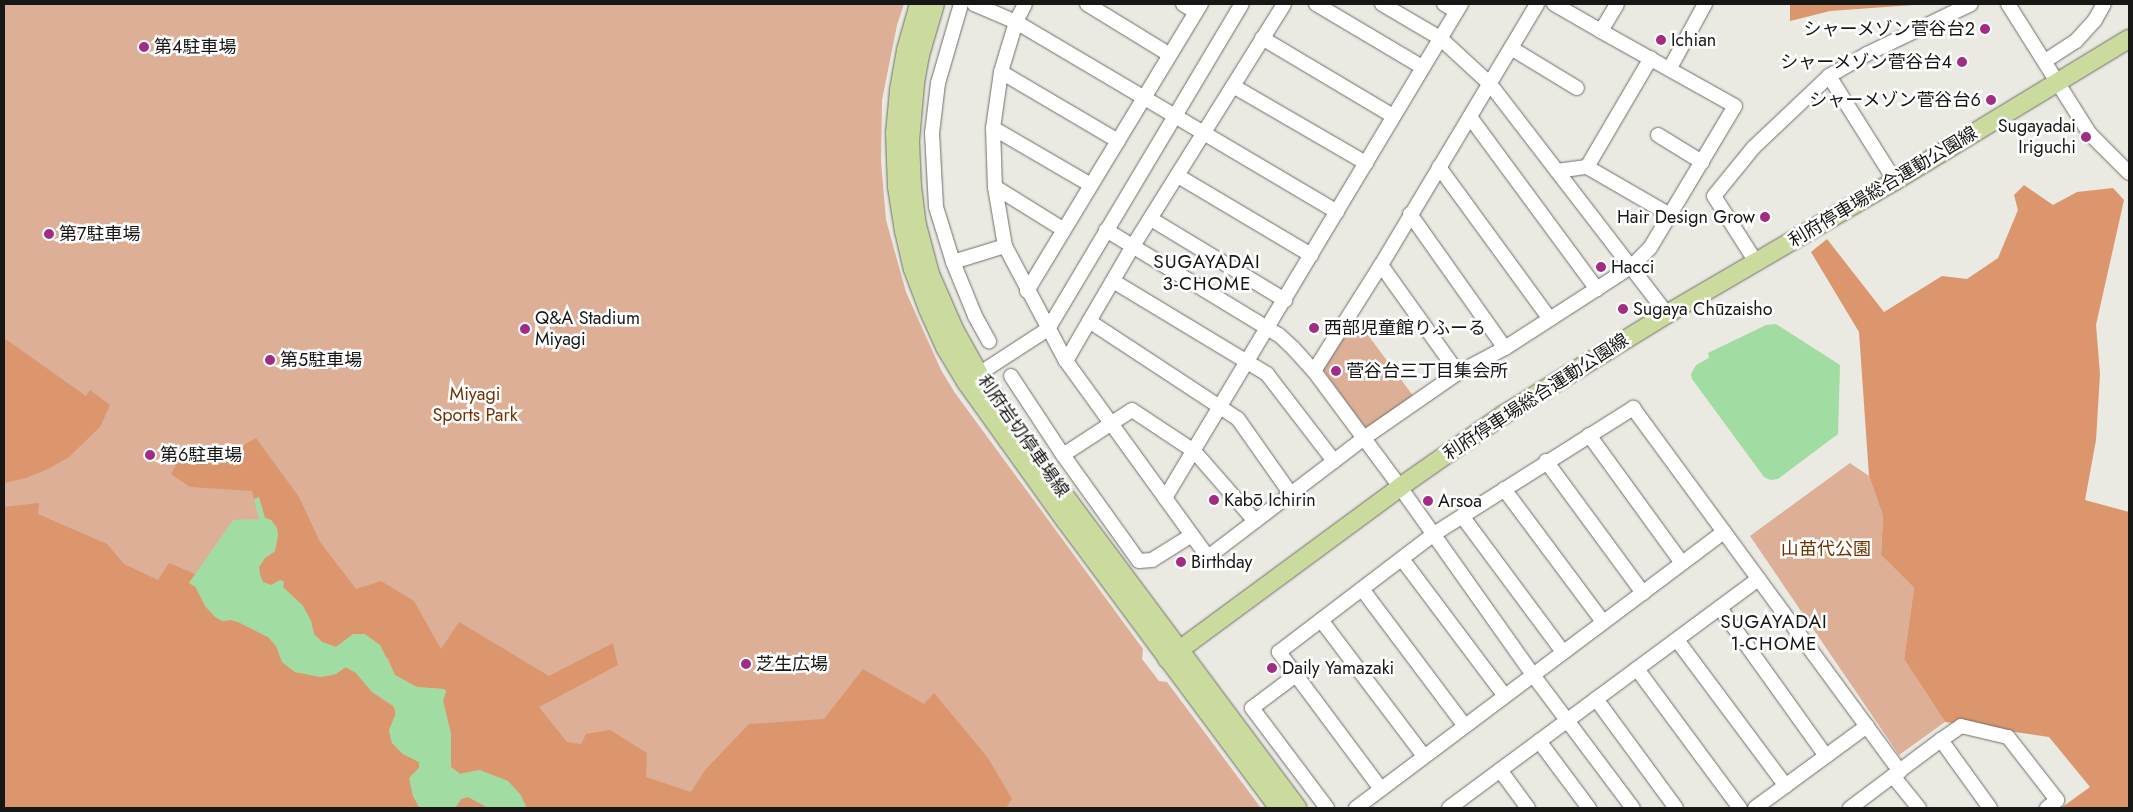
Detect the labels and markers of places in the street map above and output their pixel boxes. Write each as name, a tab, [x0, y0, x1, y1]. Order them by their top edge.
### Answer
place label: シャーメゾン菅谷台2	[1803, 18, 1975, 40]
marker: シャーメゾン菅谷台2	[1979, 23, 1991, 35]
place label: Ichian	[1671, 29, 1716, 51]
marker: Ichian	[1655, 34, 1667, 46]
place label: 第4駐車場	[154, 36, 236, 58]
marker: 第4駐車場	[138, 41, 150, 53]
place label: シャーメゾン菅谷台4	[1780, 51, 1952, 73]
marker: シャーメゾン菅谷台4	[1956, 56, 1968, 68]
place label: シャーメゾン菅谷台6	[1809, 89, 1981, 111]
marker: シャーメゾン菅谷台6	[1985, 94, 1997, 106]
place label: Sugayadai Iriguchi	[1998, 116, 2076, 158]
marker: Sugayadai Iriguchi	[2080, 131, 2092, 143]
place label: Hair Design Grow	[1617, 206, 1755, 228]
marker: Hair Design Grow	[1759, 211, 1771, 223]
place label: 第7駐車場	[59, 223, 140, 245]
marker: 第7駐車場	[43, 228, 55, 240]
place label: Hacci	[1611, 256, 1654, 278]
marker: Hacci	[1595, 261, 1607, 273]
place label: Sugaya Chūzaisho	[1633, 298, 1772, 320]
marker: Sugaya Chūzaisho	[1617, 303, 1629, 315]
place label: Q&A Stadium Miyagi	[535, 308, 640, 350]
place label: 西部児童館りふーる	[1324, 317, 1486, 339]
marker: 西部児童館りふーる	[1308, 322, 1320, 334]
marker: Q&A Stadium Miyagi	[519, 323, 531, 335]
place label: 第5駐車場	[280, 349, 362, 371]
marker: 第5駐車場	[264, 354, 276, 366]
place label: 菅谷台三丁目集会所	[1346, 360, 1508, 382]
marker: 菅谷台三丁目集会所	[1330, 365, 1342, 377]
place label: 第6駐車場	[160, 444, 242, 466]
marker: 第6駐車場	[144, 449, 156, 461]
place label: Kabō Ichirin	[1224, 489, 1316, 511]
place label: Arsoa	[1438, 490, 1482, 512]
marker: Kabō Ichirin	[1208, 494, 1220, 506]
marker: Arsoa	[1422, 495, 1434, 507]
place label: Birthday	[1191, 551, 1252, 573]
marker: Birthday	[1175, 556, 1187, 568]
place label: 芝生広場	[756, 653, 828, 675]
place label: Daily Yamazaki	[1282, 657, 1394, 679]
marker: 芝生広場	[740, 658, 752, 670]
marker: Daily Yamazaki	[1266, 662, 1278, 674]

